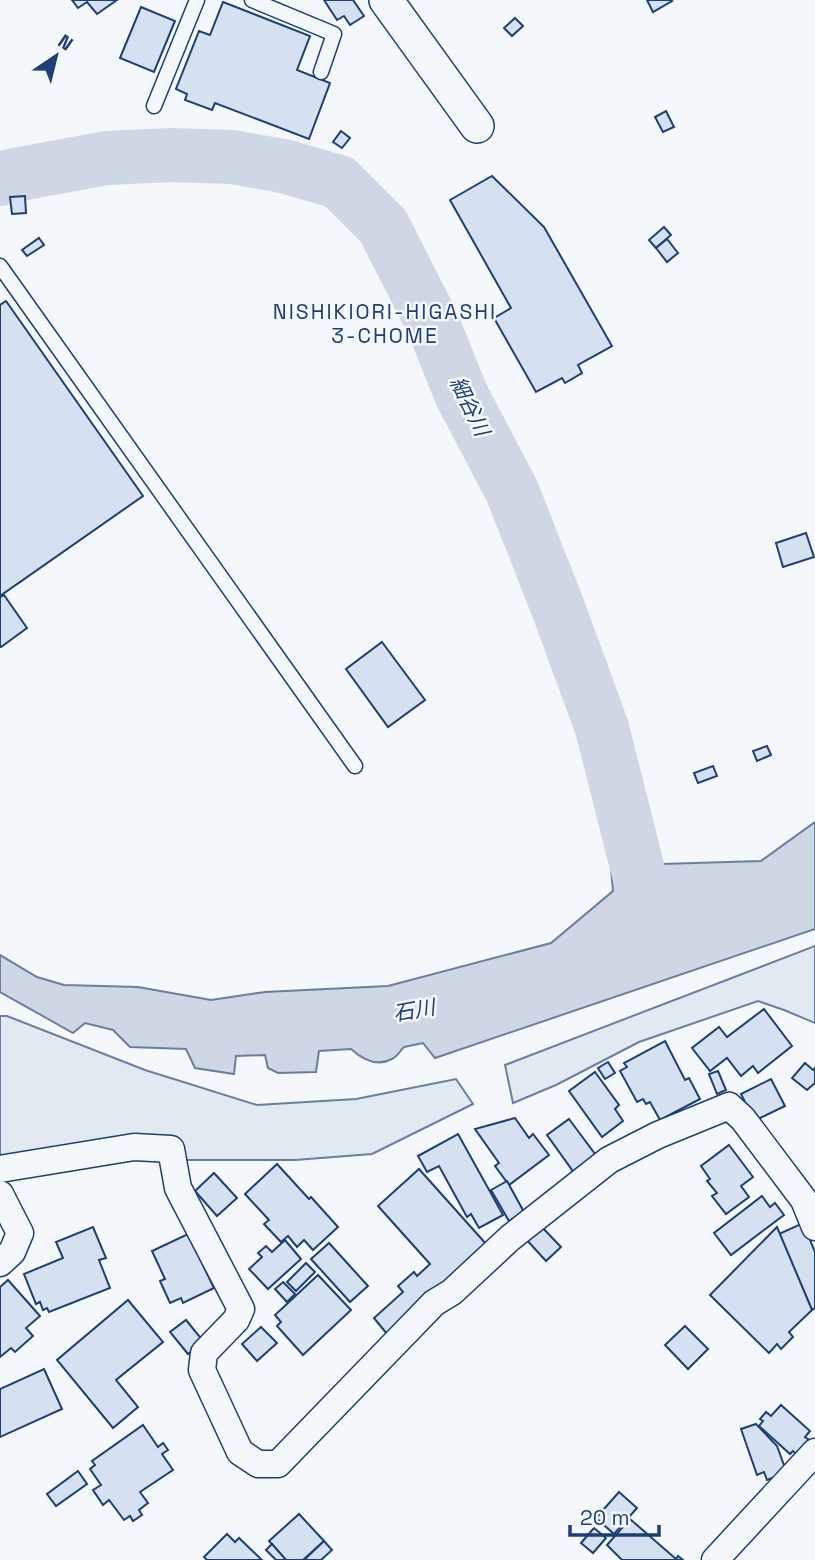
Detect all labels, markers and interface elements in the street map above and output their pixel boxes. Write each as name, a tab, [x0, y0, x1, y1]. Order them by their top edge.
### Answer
north arrow	[21, 21, 91, 91]
text: N	[53, 29, 78, 56]
district label: NISHIKIORI-HIGASHI 3-CHOME	[273, 298, 497, 349]
water label: 細谷川	[444, 372, 497, 442]
water label: 石川	[391, 993, 439, 1027]
scale bar	[570, 1494, 659, 1538]
text: 20 m	[580, 1504, 630, 1531]

